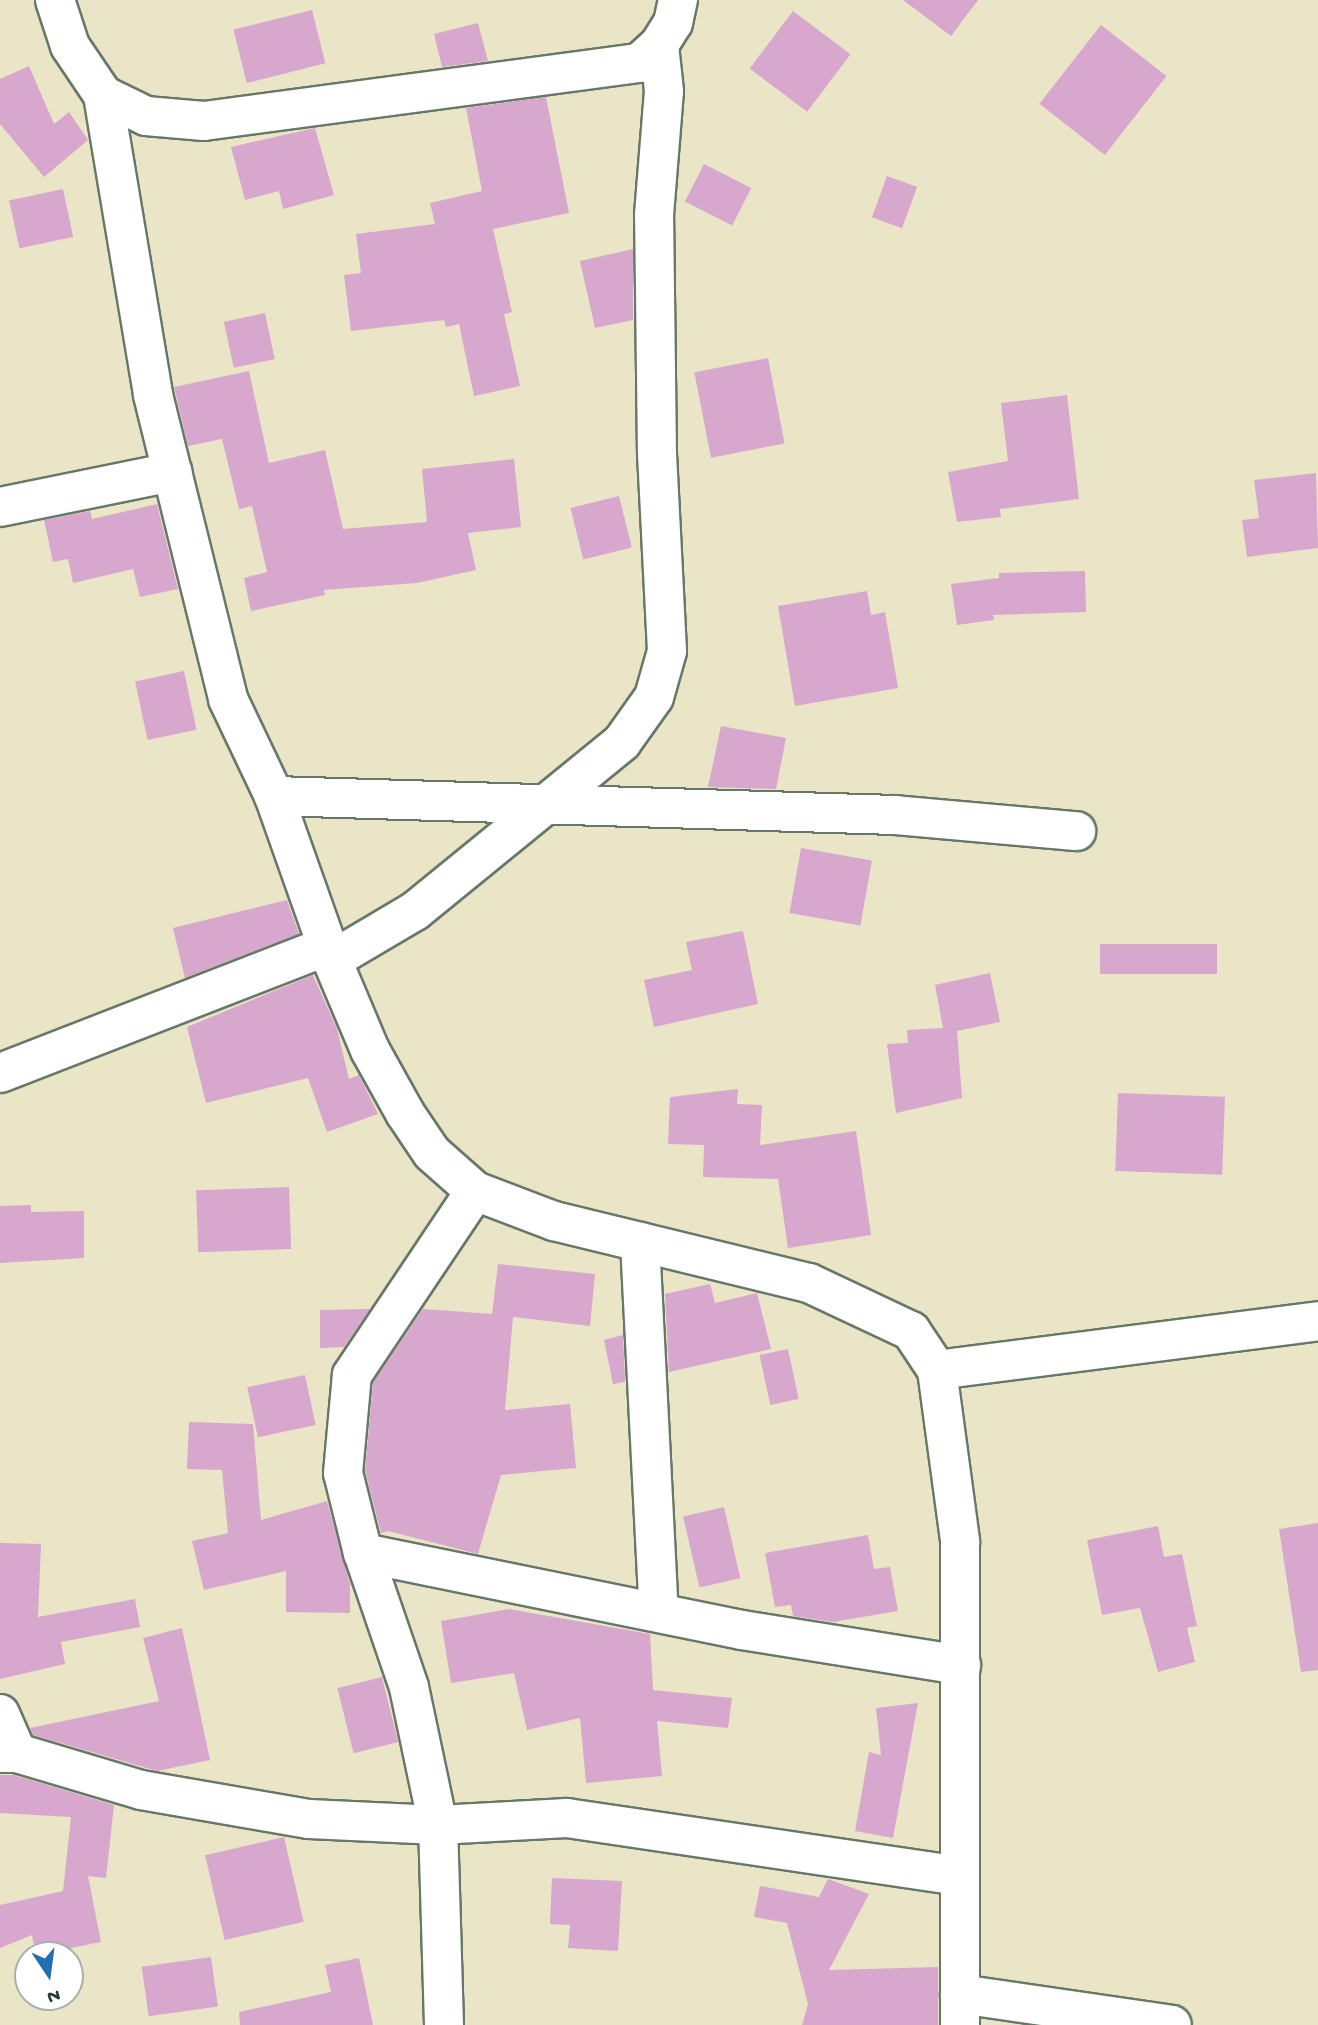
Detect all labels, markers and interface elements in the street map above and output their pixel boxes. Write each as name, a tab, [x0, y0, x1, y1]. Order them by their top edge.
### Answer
north arrow	[14, 1941, 84, 2011]
text: N	[45, 1982, 62, 2008]

